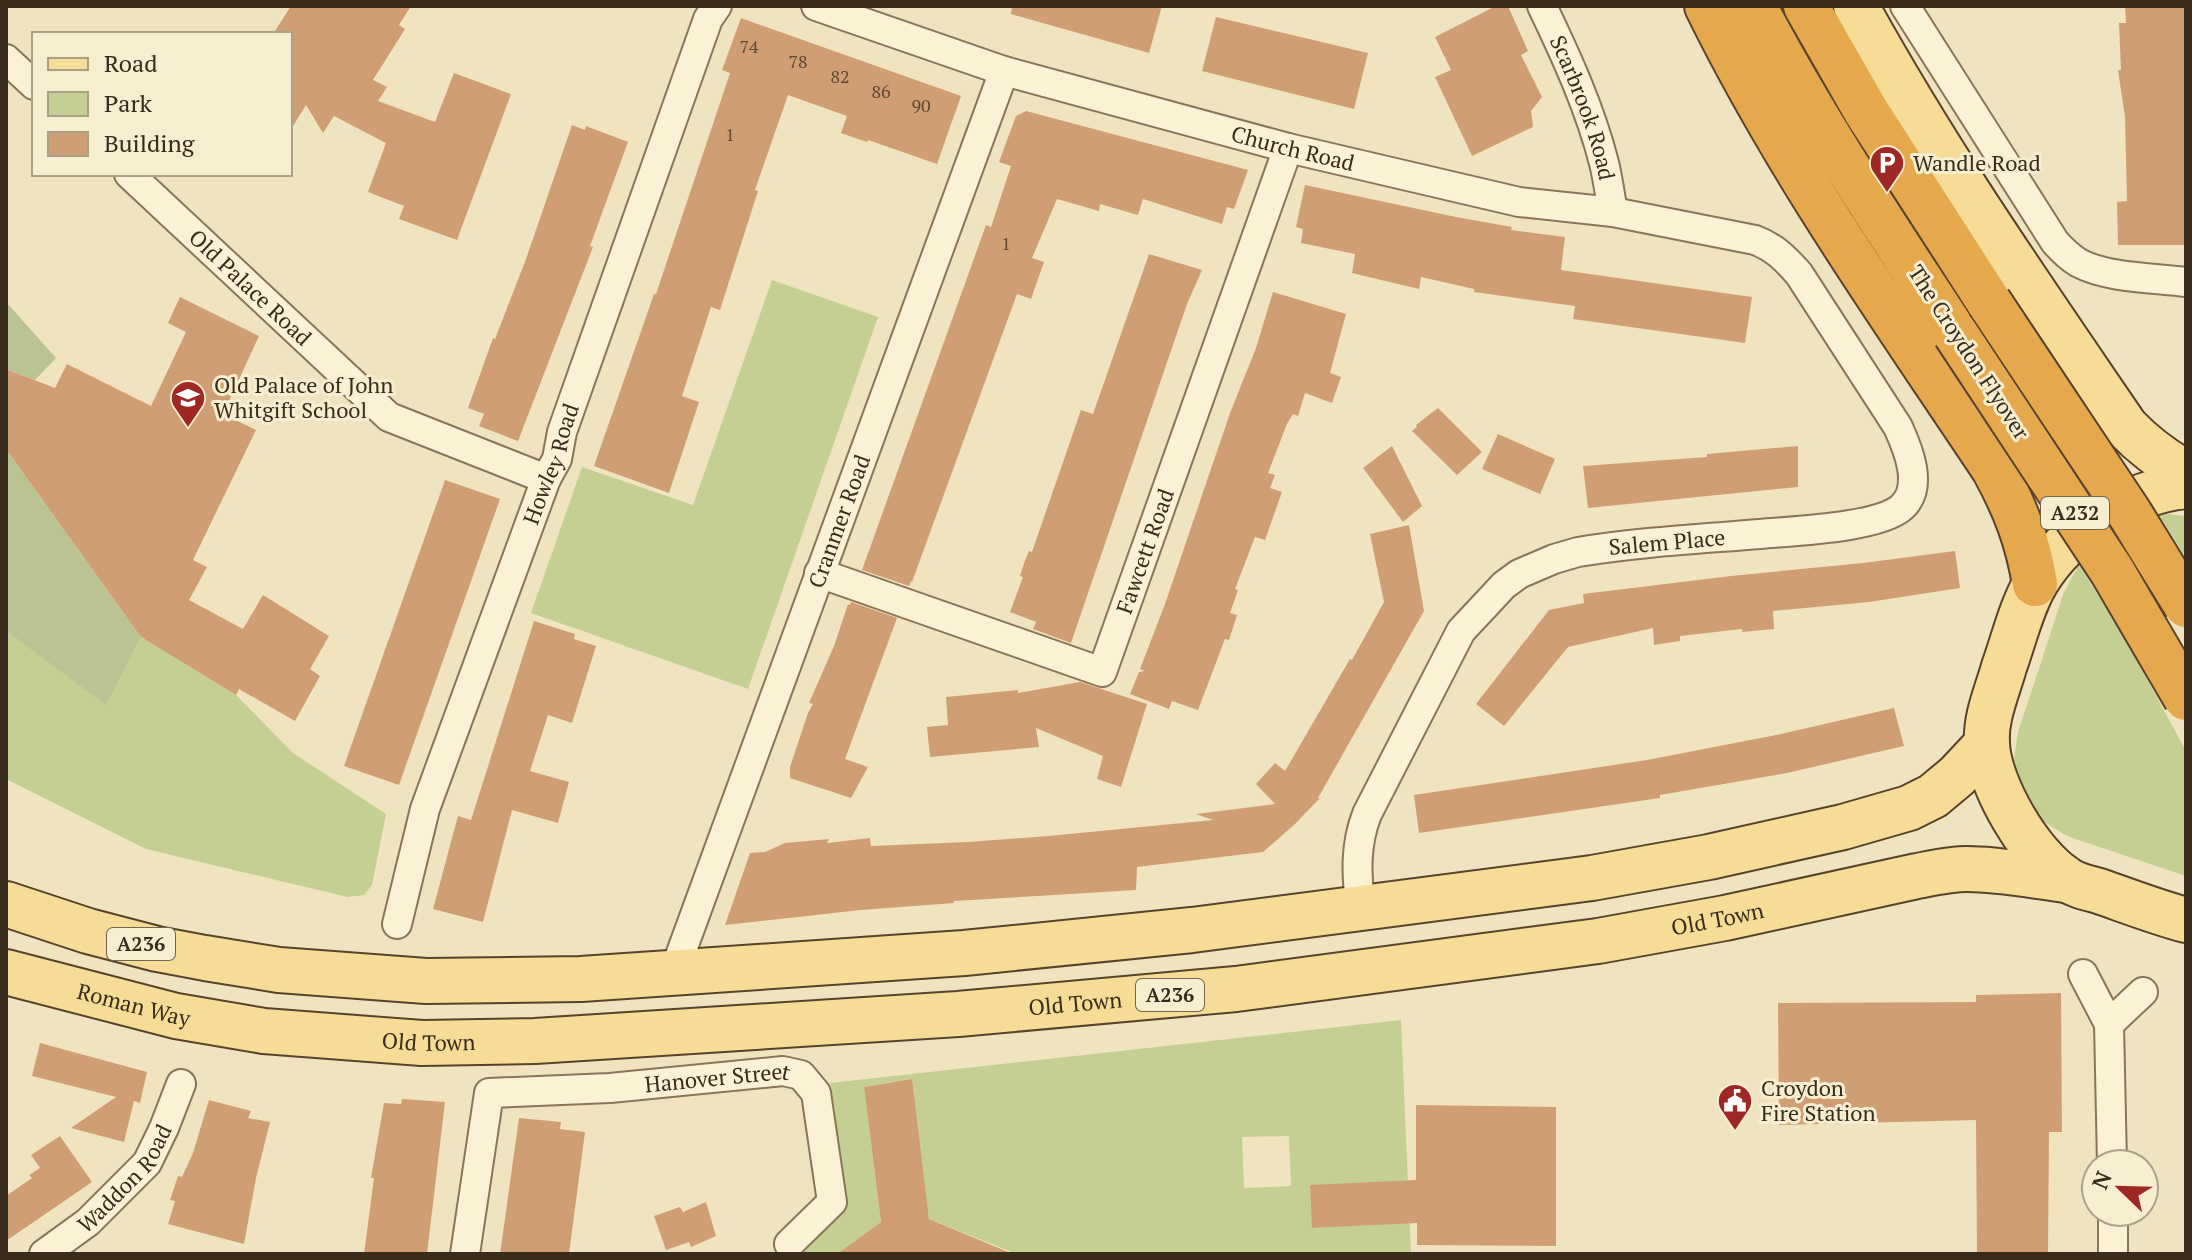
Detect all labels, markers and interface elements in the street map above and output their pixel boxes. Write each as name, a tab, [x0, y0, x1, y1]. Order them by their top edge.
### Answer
street label: Scarbrook Road	[1544, 30, 1622, 182]
legend	[32, 32, 292, 176]
house number: 74	[739, 34, 759, 58]
text: Road	[104, 47, 158, 79]
house number: 78	[788, 49, 808, 73]
house number: 82	[830, 64, 850, 88]
house number: 86	[871, 79, 891, 103]
text: Park	[104, 87, 153, 119]
house number: 90	[911, 93, 931, 117]
street label: Church Road	[1228, 118, 1357, 177]
house number: 1	[725, 122, 735, 146]
text: Building	[104, 127, 195, 159]
parking icon: Wandle Road	[1868, 144, 1906, 194]
place label: Wandle Road	[1913, 148, 2041, 177]
street label: Old Palace Road	[183, 222, 318, 351]
house number: 1	[1001, 231, 1011, 255]
street label: The Croydon Flyover	[1902, 259, 2037, 445]
place label: Old Palace of John Whitgift School	[214, 370, 393, 424]
school or university icon: Old Palace of John Whitgift School	[169, 379, 207, 429]
street label: Howley Road	[516, 399, 585, 528]
street label: Cranmer Road	[801, 450, 876, 592]
street label: Fawcett Road	[1109, 485, 1180, 617]
road number: A232	[2041, 497, 2109, 529]
street label: Salem Place	[1608, 522, 1726, 561]
street label: Old Town	[1669, 895, 1766, 941]
road number: A236	[107, 928, 175, 960]
street label: Roman Way	[74, 976, 193, 1032]
road number: A236	[1136, 979, 1204, 1011]
street label: Old Town	[1027, 984, 1123, 1022]
street label: Old Town	[381, 1025, 476, 1057]
street label: Hanover Street	[643, 1056, 794, 1099]
place label: Croydon Fire Station	[1761, 1073, 1876, 1127]
public building icon: Croydon Fire Station	[1716, 1082, 1754, 1132]
street label: Waddon Road	[71, 1119, 178, 1239]
north arrow	[2080, 1148, 2160, 1228]
text: N	[2085, 1166, 2118, 1193]

